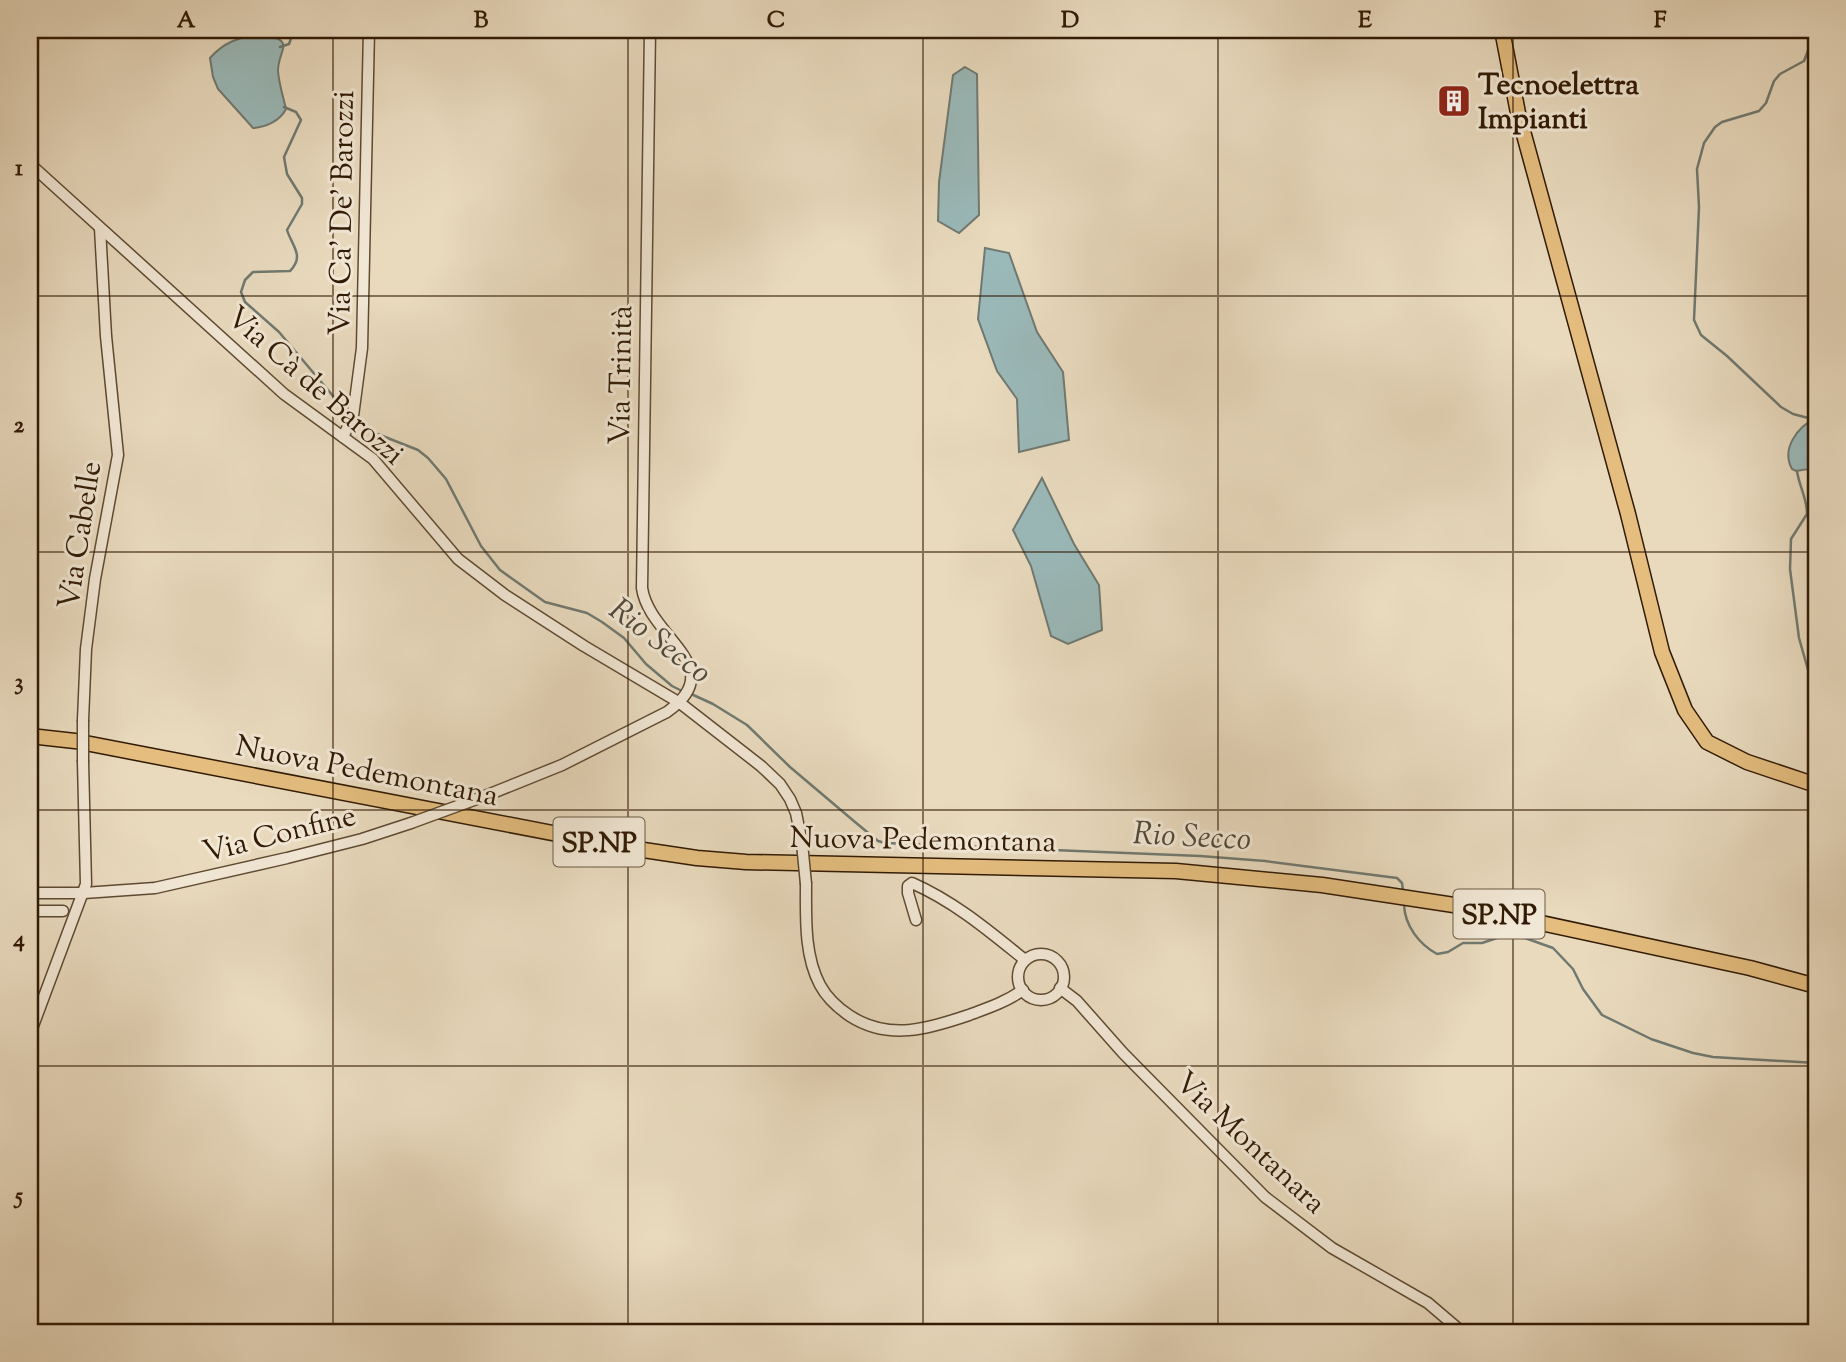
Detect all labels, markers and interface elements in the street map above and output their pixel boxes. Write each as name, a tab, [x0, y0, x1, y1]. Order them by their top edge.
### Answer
text: A	[177, 5, 196, 38]
text: B	[474, 5, 489, 38]
text: C	[767, 5, 785, 38]
text: D	[1061, 5, 1079, 38]
text: E	[1358, 5, 1372, 38]
text: F	[1654, 5, 1667, 38]
place label: Tecnoelettra Impianti	[1478, 65, 1639, 142]
building icon: Tecnoelettra Impianti	[1435, 82, 1473, 120]
street label: Via Ca' De' Barozzi	[320, 90, 367, 336]
text: 1	[15, 153, 23, 186]
street label: Via Cà de Barozzi	[216, 297, 413, 476]
street label: Via Trinità	[600, 305, 645, 445]
text: 2	[14, 410, 25, 443]
street label: Via Cabelle	[49, 458, 114, 612]
water label: Rio Secco	[598, 588, 720, 696]
text: 3	[14, 667, 24, 700]
street label: Nuova Pedemontana	[231, 726, 502, 819]
street label: Via Confine	[199, 796, 361, 875]
water label: Rio Secco	[1132, 812, 1252, 864]
road number: SP.NP	[554, 818, 644, 866]
street label: Nuova Pedemontana	[789, 818, 1057, 865]
road number: SP.NP	[1454, 890, 1544, 939]
text: 4	[12, 924, 25, 957]
street label: Via Montanara	[1164, 1062, 1334, 1225]
text: 5	[13, 1181, 23, 1214]

